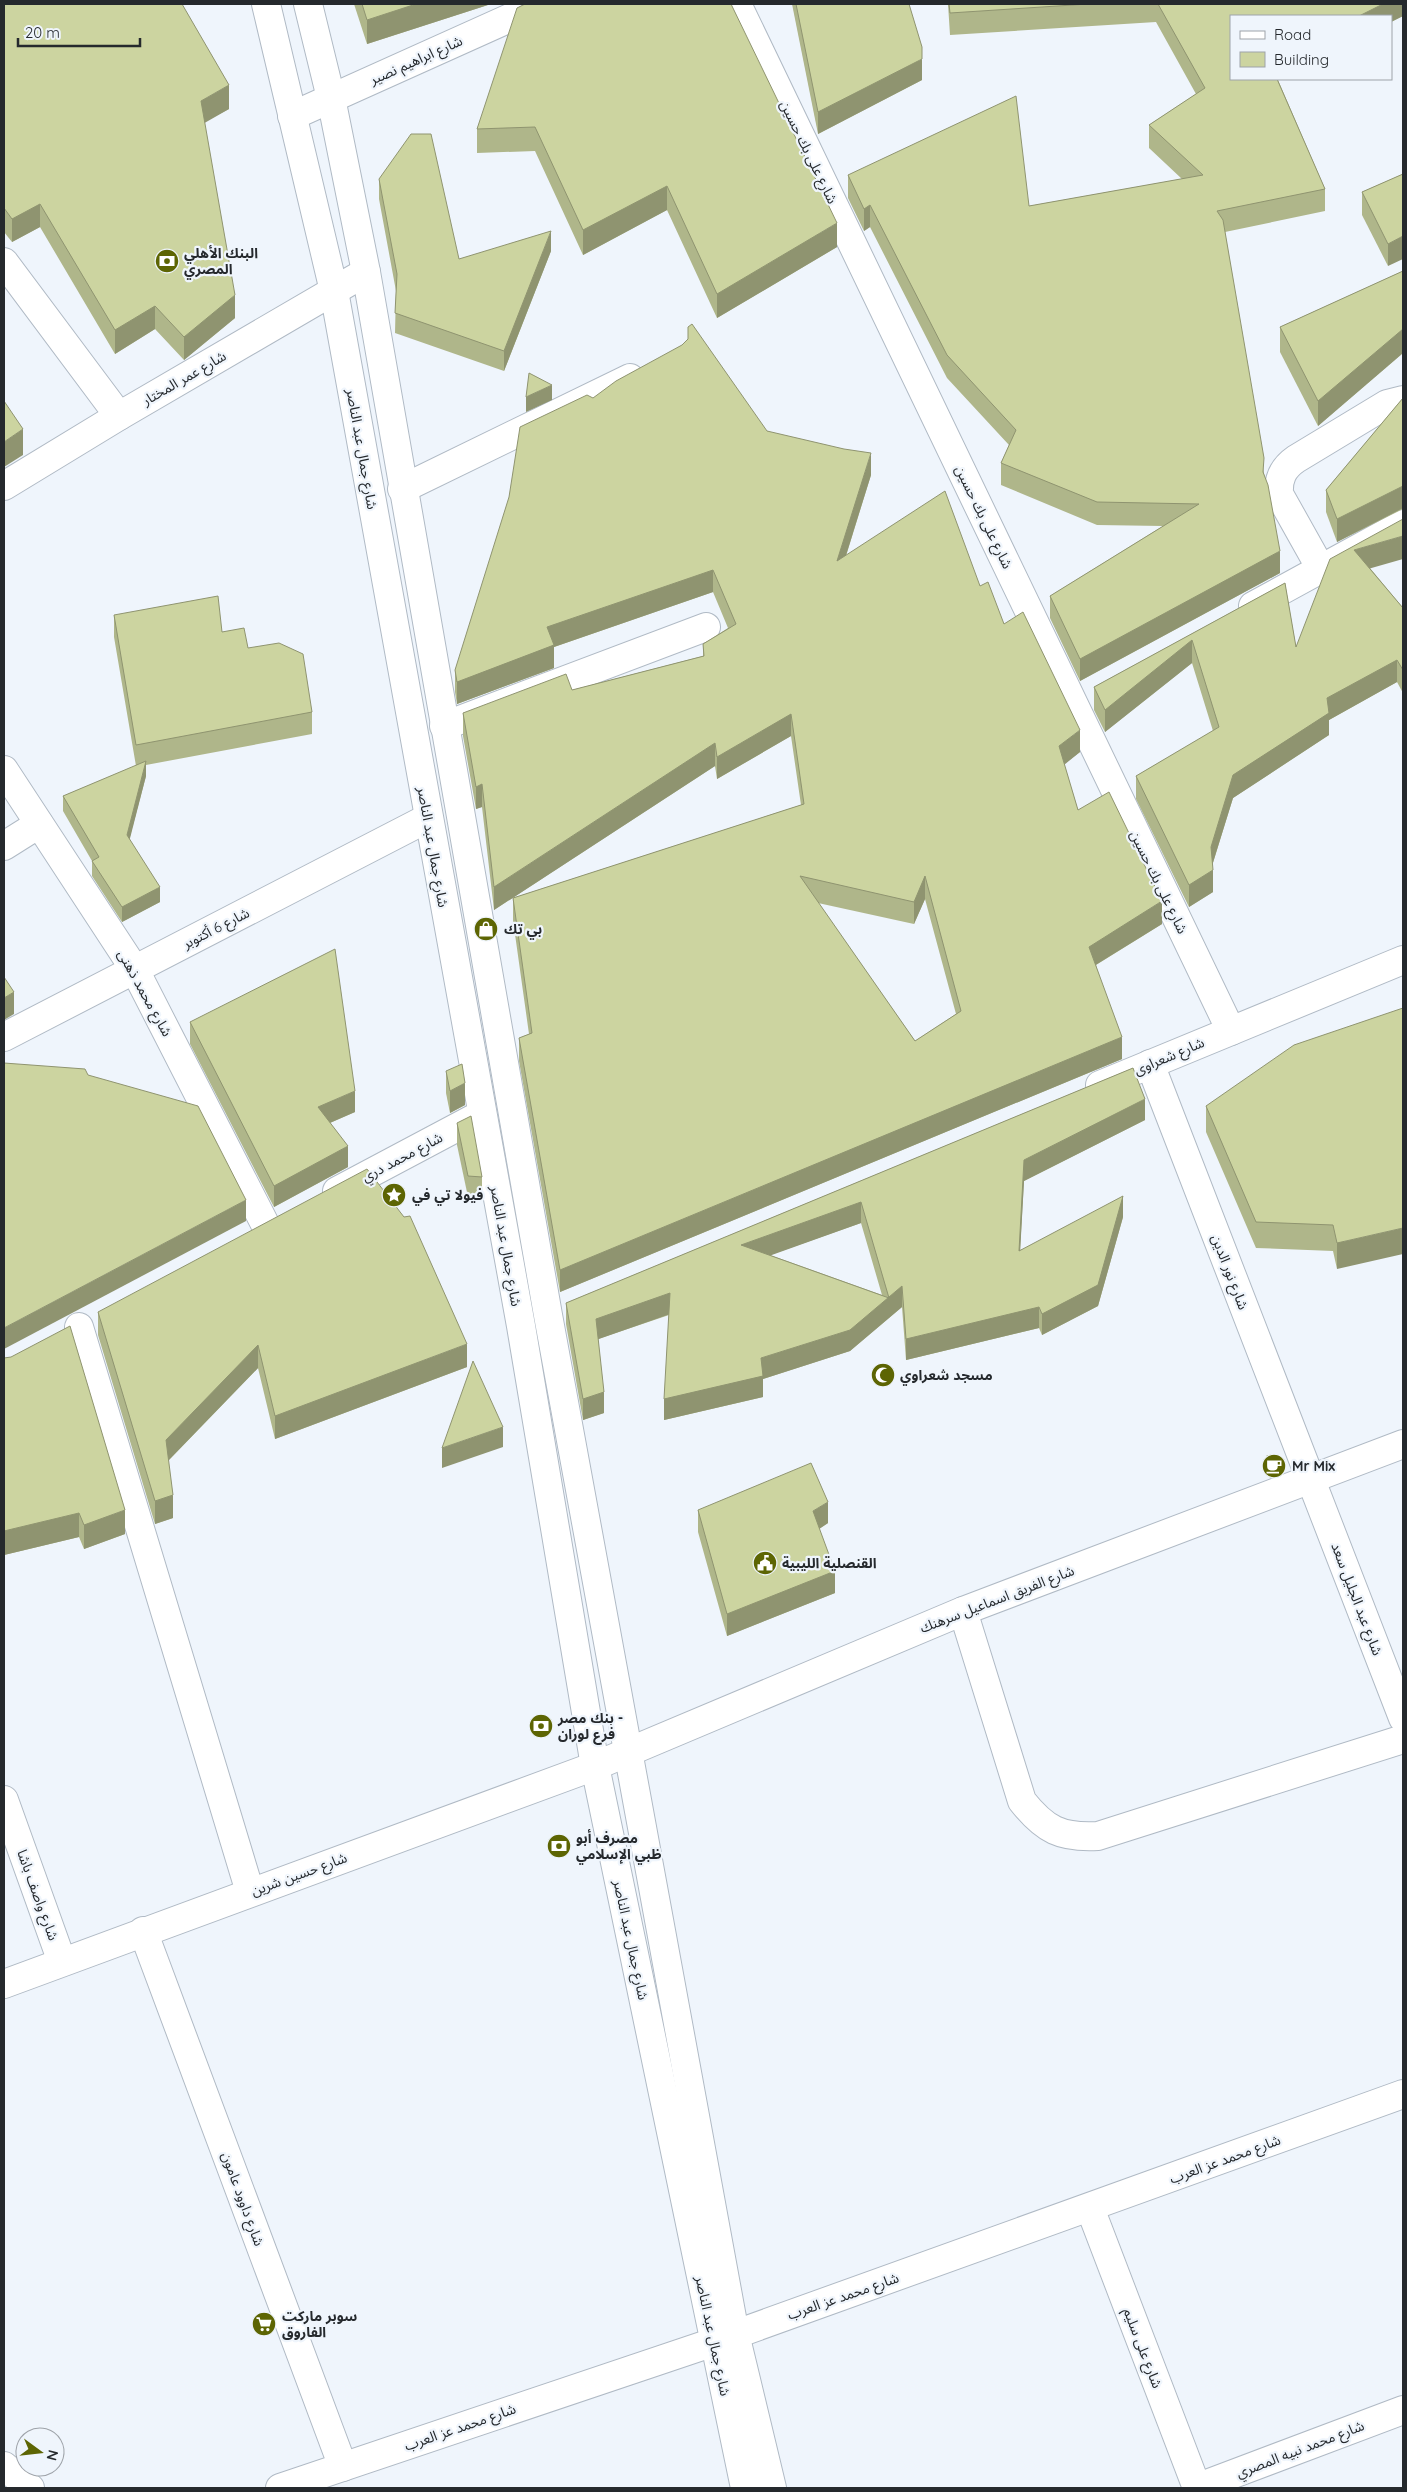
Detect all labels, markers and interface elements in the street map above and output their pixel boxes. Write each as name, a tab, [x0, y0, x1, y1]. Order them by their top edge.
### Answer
scale bar	[18, 15, 140, 47]
legend	[1230, 15, 1392, 80]
text: 20 m	[25, 23, 60, 42]
text: Road	[1274, 25, 1311, 44]
street label: شارع ابراهيم نصير	[366, 32, 466, 91]
text: Building	[1274, 50, 1329, 69]
street label: شارع على بك حسين	[774, 97, 842, 207]
place label: البنك الأهلي المصري	[184, 244, 258, 280]
bank icon: البنك الأهلي المصري	[154, 248, 180, 274]
street label: شارع عمر المختار	[138, 347, 230, 412]
street label: شارع جمال عبد الناصر	[340, 386, 381, 511]
street label: شارع على بك حسين	[949, 462, 1017, 572]
street label: شارع جمال عبد الناصر	[411, 784, 452, 909]
street label: شارع على بك حسين	[1124, 827, 1192, 937]
street label: شارع 6 أكتوبر	[179, 903, 253, 955]
shop icon: بي تك	[473, 916, 499, 942]
place label: بي تك	[504, 920, 542, 940]
street label: شارع محمد ذهنى	[112, 946, 176, 1041]
street label: شارع شعراوى	[1131, 1033, 1208, 1081]
street label: شارع محمد دري	[358, 1128, 447, 1188]
place icon: فيولا تي في	[381, 1182, 407, 1208]
street label: شارع جمال عبد الناصر	[484, 1183, 525, 1308]
place label: فيولا تي في	[412, 1186, 483, 1206]
street label: شارع نور الدين	[1206, 1232, 1253, 1313]
mosque icon: مسجد شعراوي	[870, 1362, 896, 1388]
place label: مسجد شعراوي	[900, 1366, 993, 1386]
cafe icon: Mr Mix	[1261, 1453, 1287, 1479]
place label: Mr Mix	[1292, 1457, 1335, 1475]
street label: شارع عبد الجليل سعد	[1325, 1540, 1387, 1659]
public building icon: القنصلية الليبية	[752, 1550, 778, 1576]
place label: القنصلية الليبية	[782, 1554, 877, 1572]
street label: شارع الفريق اسماعيل سرهنك	[917, 1561, 1077, 1639]
place label: بنك مصر - فرع لوران	[557, 1709, 623, 1745]
bank icon: بنك مصر - فرع لوران	[528, 1713, 554, 1739]
place label: مصرف أبو ظبي الإسلامي	[576, 1829, 662, 1865]
bank icon: مصرف أبو ظبي الإسلامي	[546, 1833, 572, 1859]
street label: شارع واصف باشا	[11, 1847, 63, 1944]
street label: شارع حسين شرين	[248, 1848, 350, 1902]
street label: شارع جمال عبد الناصر	[607, 1877, 653, 2002]
street label: شارع محمد عز العرب	[1167, 2131, 1284, 2189]
street label: شارع داوود عامون	[216, 2149, 268, 2249]
street label: شارع محمد عز العرب	[785, 2268, 902, 2325]
street label: شارع جمال عبد الناصر	[689, 2273, 735, 2398]
street label: شارع على سليم	[1118, 2305, 1167, 2392]
place label: سوبر ماركت الفاروق	[282, 2307, 357, 2341]
supermarket icon: سوبر ماركت الفاروق	[251, 2311, 277, 2337]
street label: شارع محمد عز العرب	[402, 2399, 519, 2456]
street label: شارع محمد نبيه المصري	[1233, 2416, 1367, 2484]
north arrow	[15, 2427, 65, 2477]
text: N	[43, 2448, 63, 2463]

